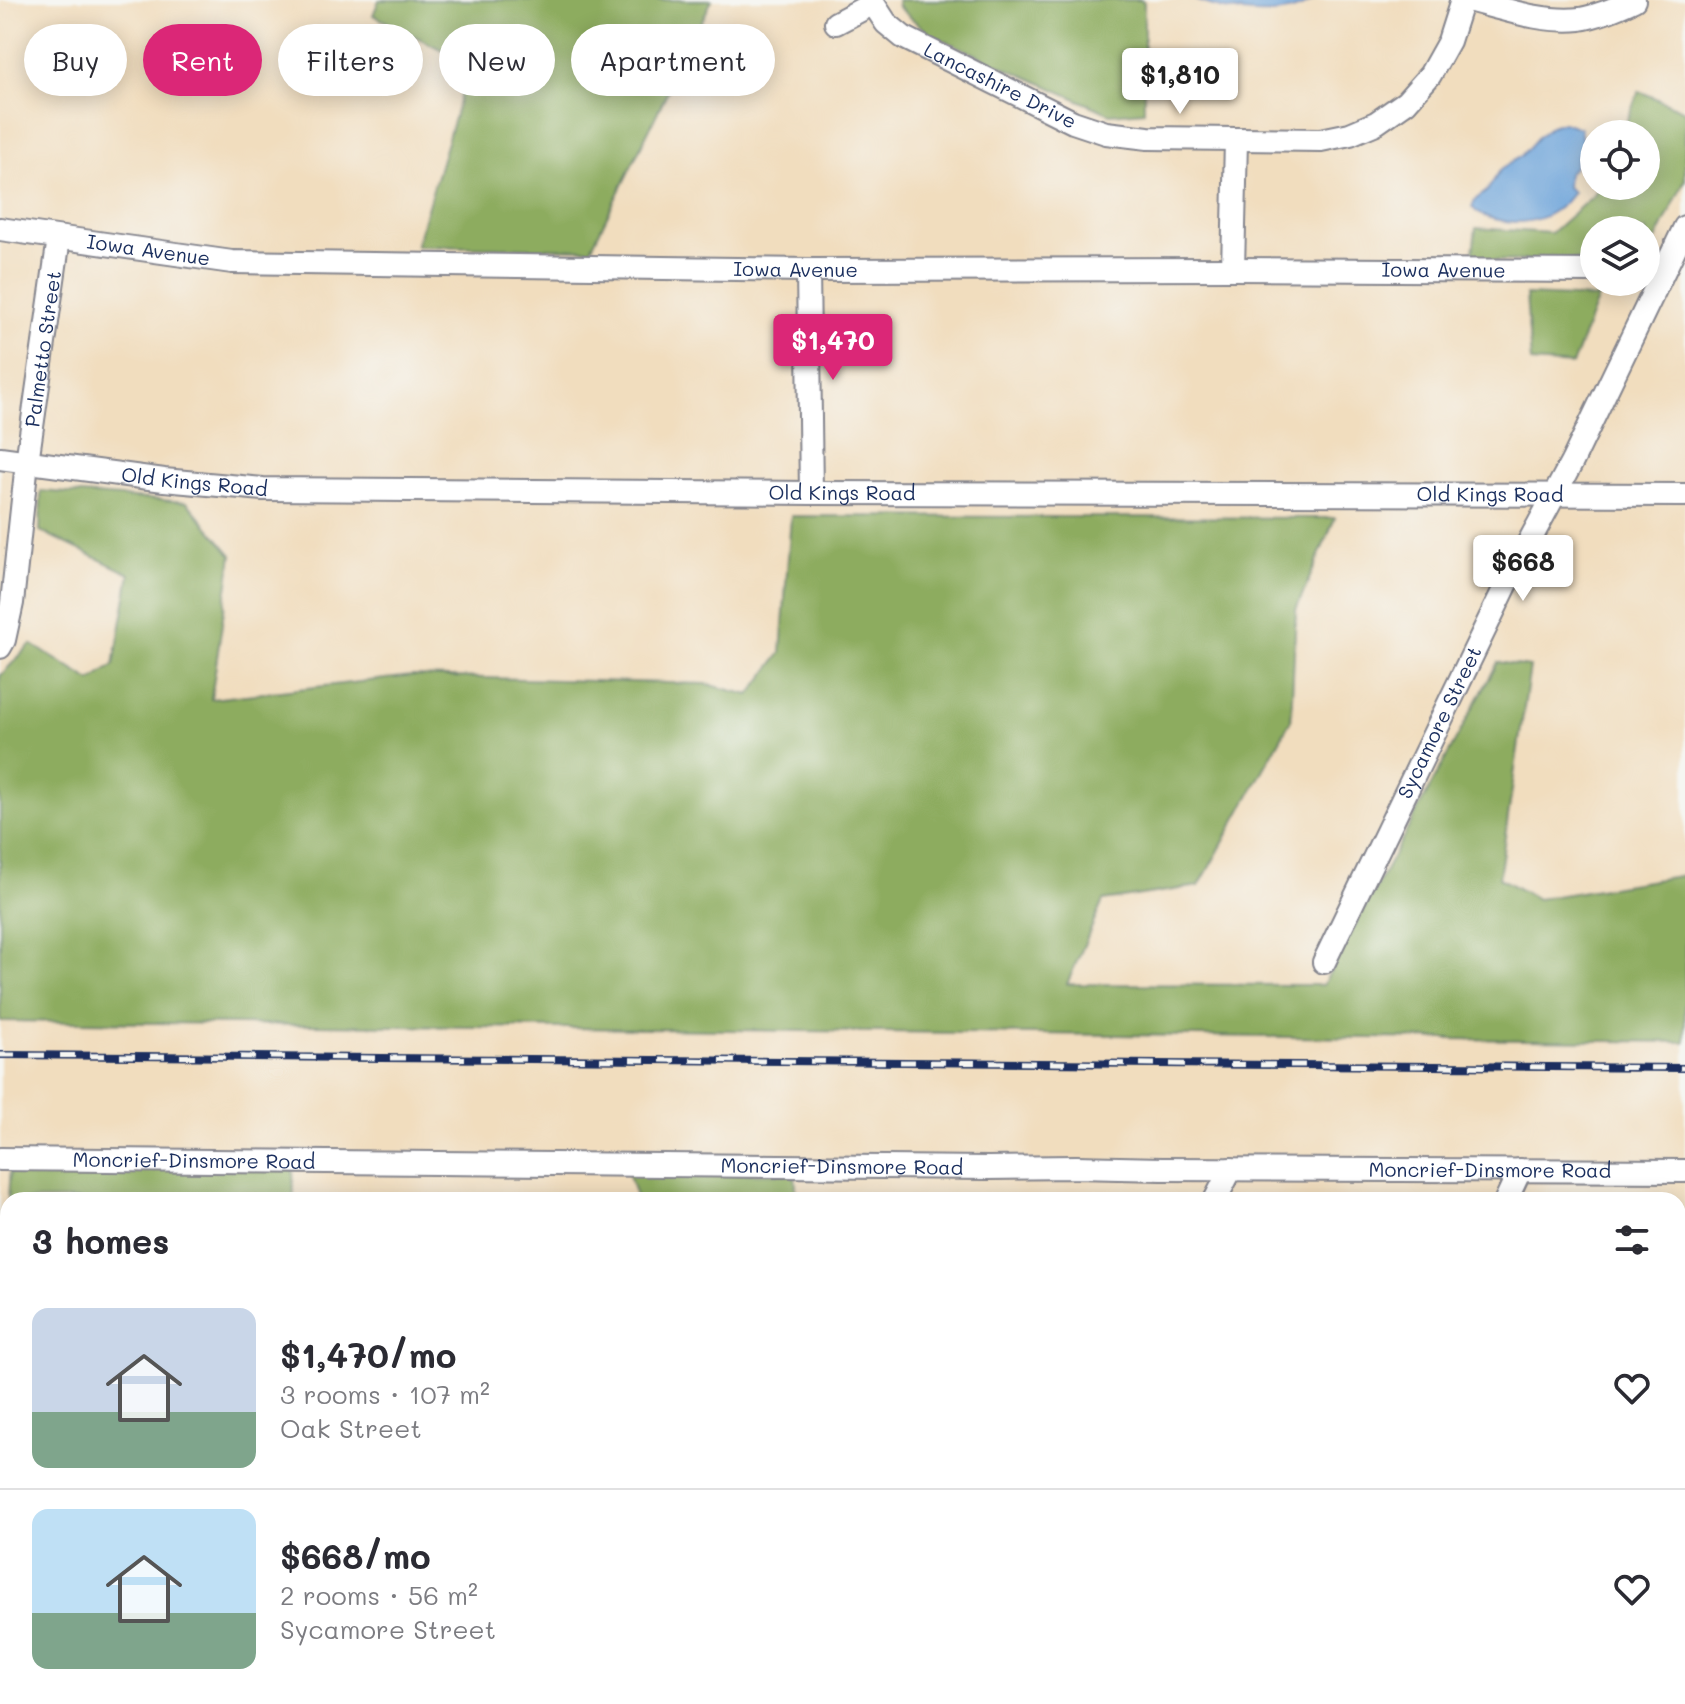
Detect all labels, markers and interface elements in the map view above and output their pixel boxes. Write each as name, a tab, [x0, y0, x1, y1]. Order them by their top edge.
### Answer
chip: Buy	[24, 24, 127, 96]
chip: Rent	[143, 24, 262, 96]
chip: Filters	[278, 24, 423, 96]
chip: New	[439, 24, 555, 96]
chip: Apartment	[571, 24, 775, 96]
street label: Lancashire Drive	[920, 36, 1081, 134]
pin: $1,810	[1115, 48, 1245, 116]
text: $1,810	[1140, 57, 1220, 91]
map controls	[1580, 120, 1660, 296]
button: locate	[1580, 120, 1660, 200]
button: layers	[1580, 216, 1660, 296]
street label: Iowa Avenue	[85, 228, 212, 271]
street label: Iowa Avenue	[733, 255, 858, 282]
street label: Iowa Avenue	[1381, 256, 1506, 283]
street label: Palmetto Street	[18, 269, 66, 429]
pin: $1,470	[768, 314, 898, 382]
text: $1,470	[791, 323, 875, 357]
street label: Old Kings Road	[120, 460, 269, 501]
street label: Old Kings Road	[769, 479, 916, 505]
street label: Old Kings Road	[1417, 480, 1564, 507]
pin: $668	[1476, 535, 1570, 603]
text: $668	[1491, 544, 1555, 578]
street label: Sycamore Street	[1391, 641, 1487, 803]
street label: Moncrief-Dinsmore Road	[73, 1146, 315, 1174]
street label: Moncrief-Dinsmore Road	[721, 1152, 963, 1180]
street label: Moncrief-Dinsmore Road	[1369, 1156, 1611, 1183]
text: 3 homes	[32, 1218, 169, 1263]
icon: filters	[1610, 1218, 1654, 1262]
text: $1,470/mo	[280, 1332, 456, 1377]
icon: home	[96, 1340, 192, 1436]
icon: heart	[1610, 1366, 1654, 1410]
text: 3 rooms · 107 m²	[280, 1377, 490, 1411]
text: Oak Street	[280, 1411, 422, 1445]
text: $668/mo	[280, 1533, 431, 1578]
icon: home	[96, 1541, 192, 1637]
icon: heart	[1610, 1567, 1654, 1611]
text: 2 rooms · 56 m²	[280, 1578, 478, 1612]
text: Sycamore Street	[280, 1612, 496, 1646]

